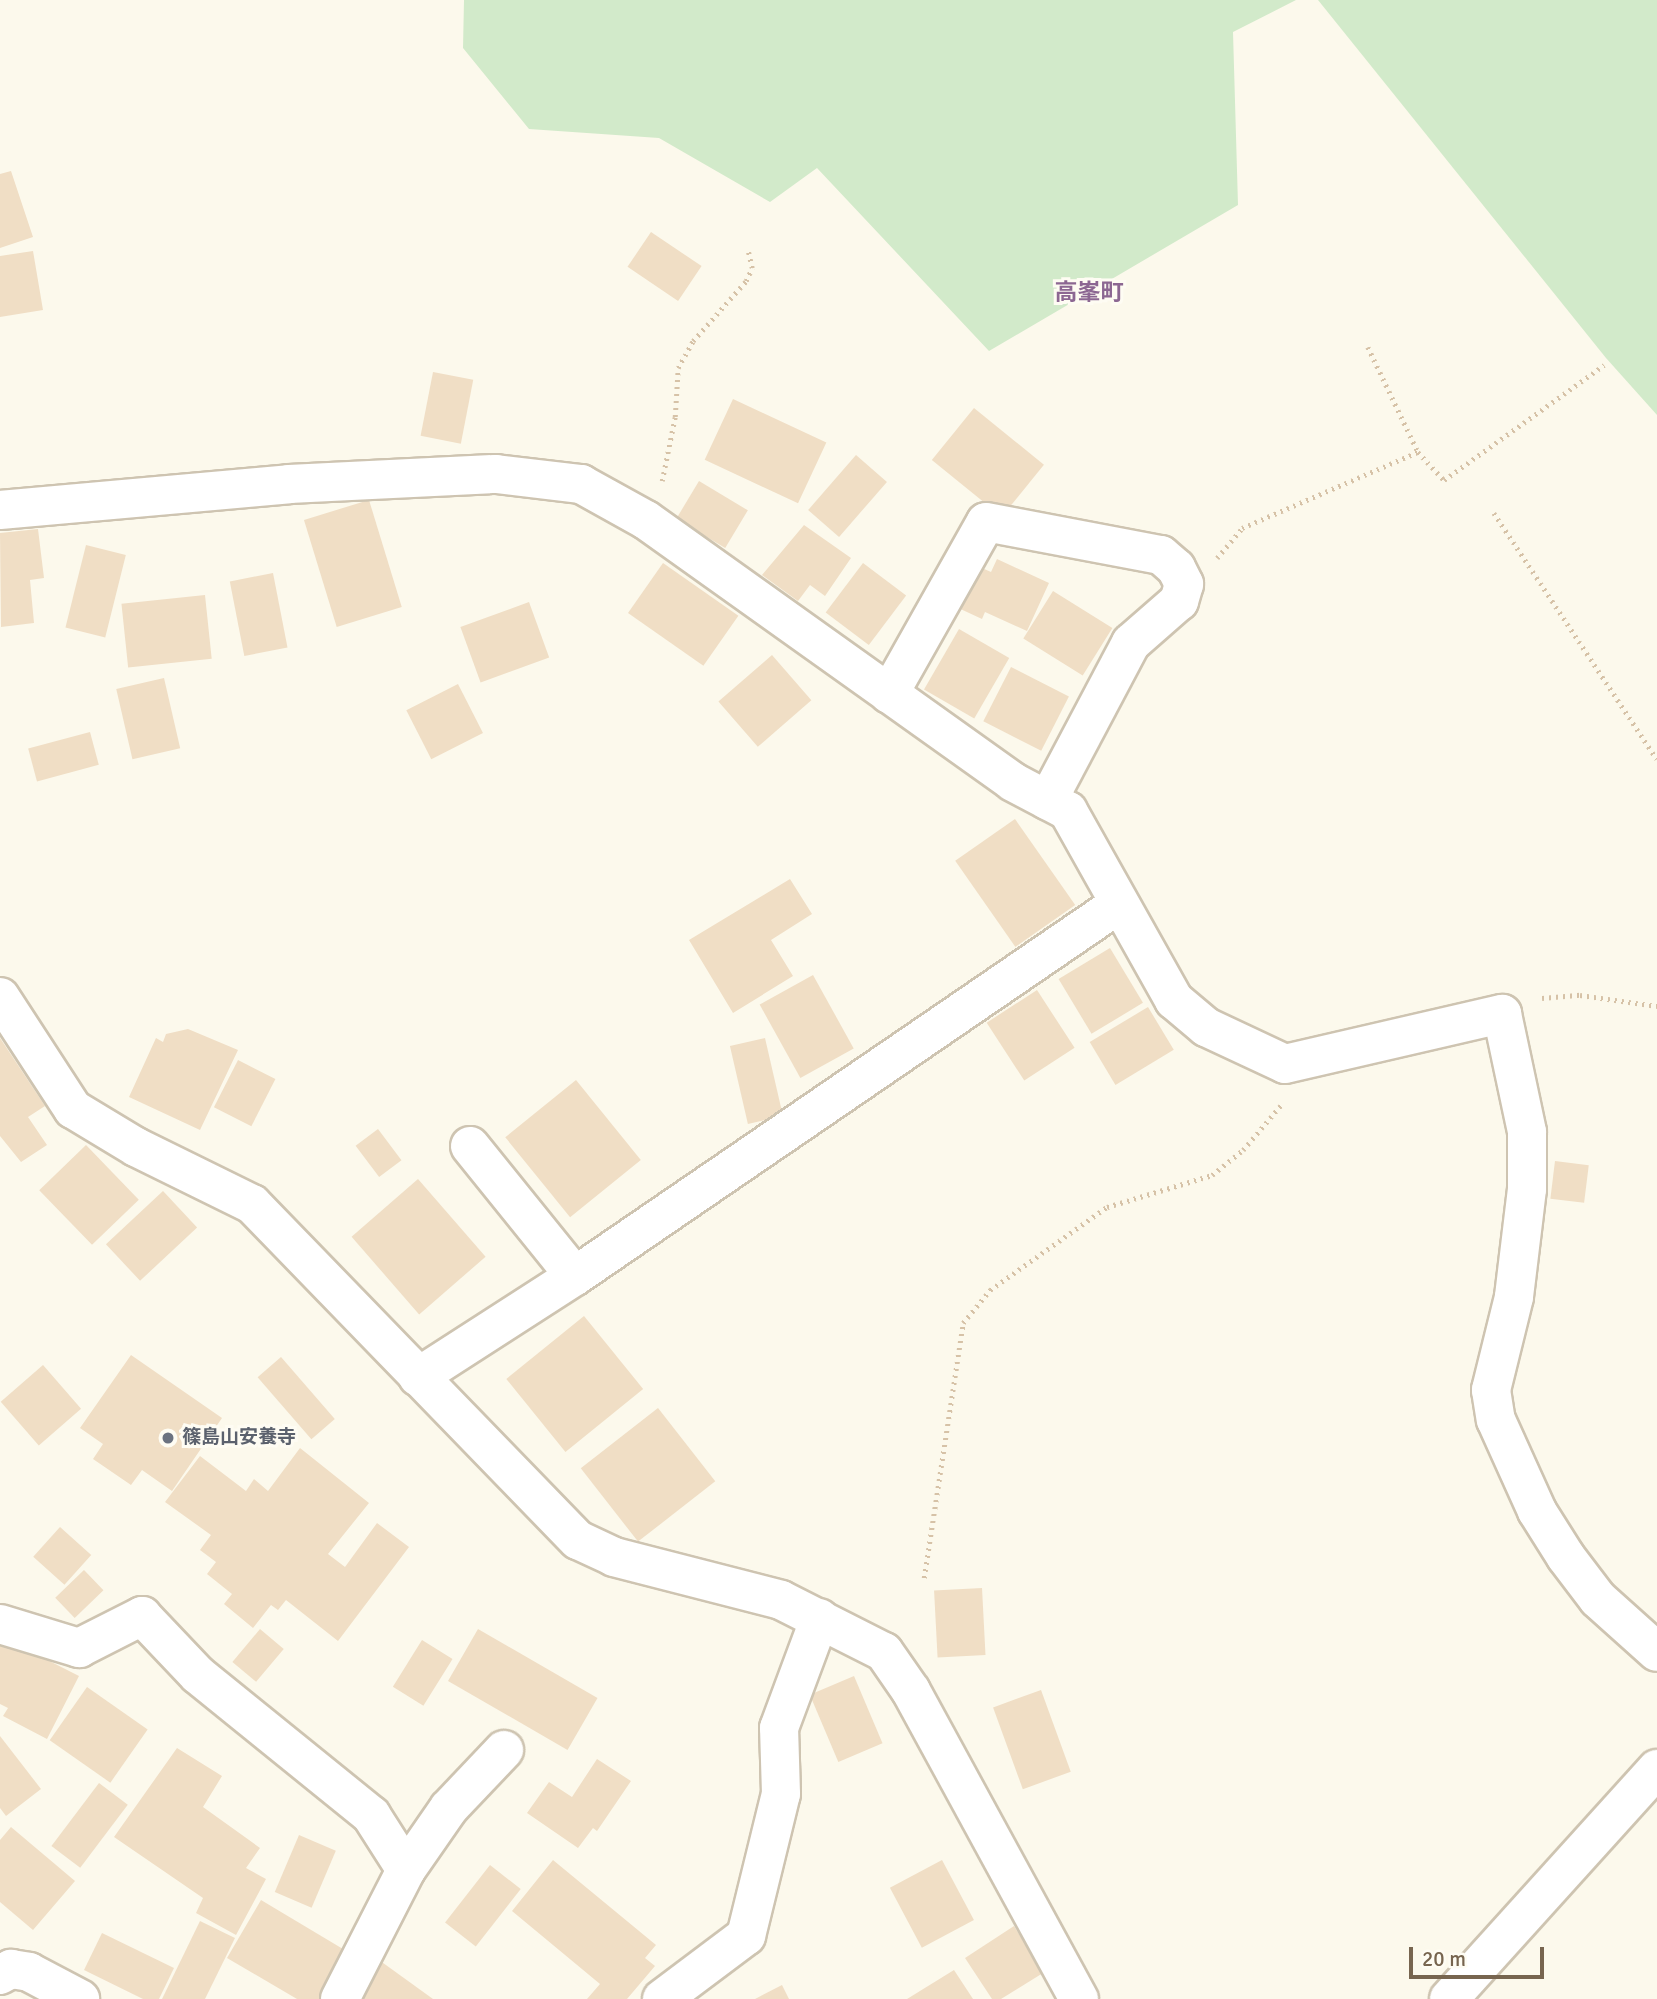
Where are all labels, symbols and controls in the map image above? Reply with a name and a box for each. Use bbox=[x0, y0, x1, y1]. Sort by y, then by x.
district label: 高峯町 bbox=[1055, 279, 1123, 307]
place label: 篠島山安養寺 bbox=[182, 1427, 296, 1449]
marker: 篠島山安養寺 bbox=[160, 1430, 176, 1446]
scale bar bbox=[1412, 1932, 1547, 1976]
text: 20 m bbox=[1422, 1946, 1466, 1972]

